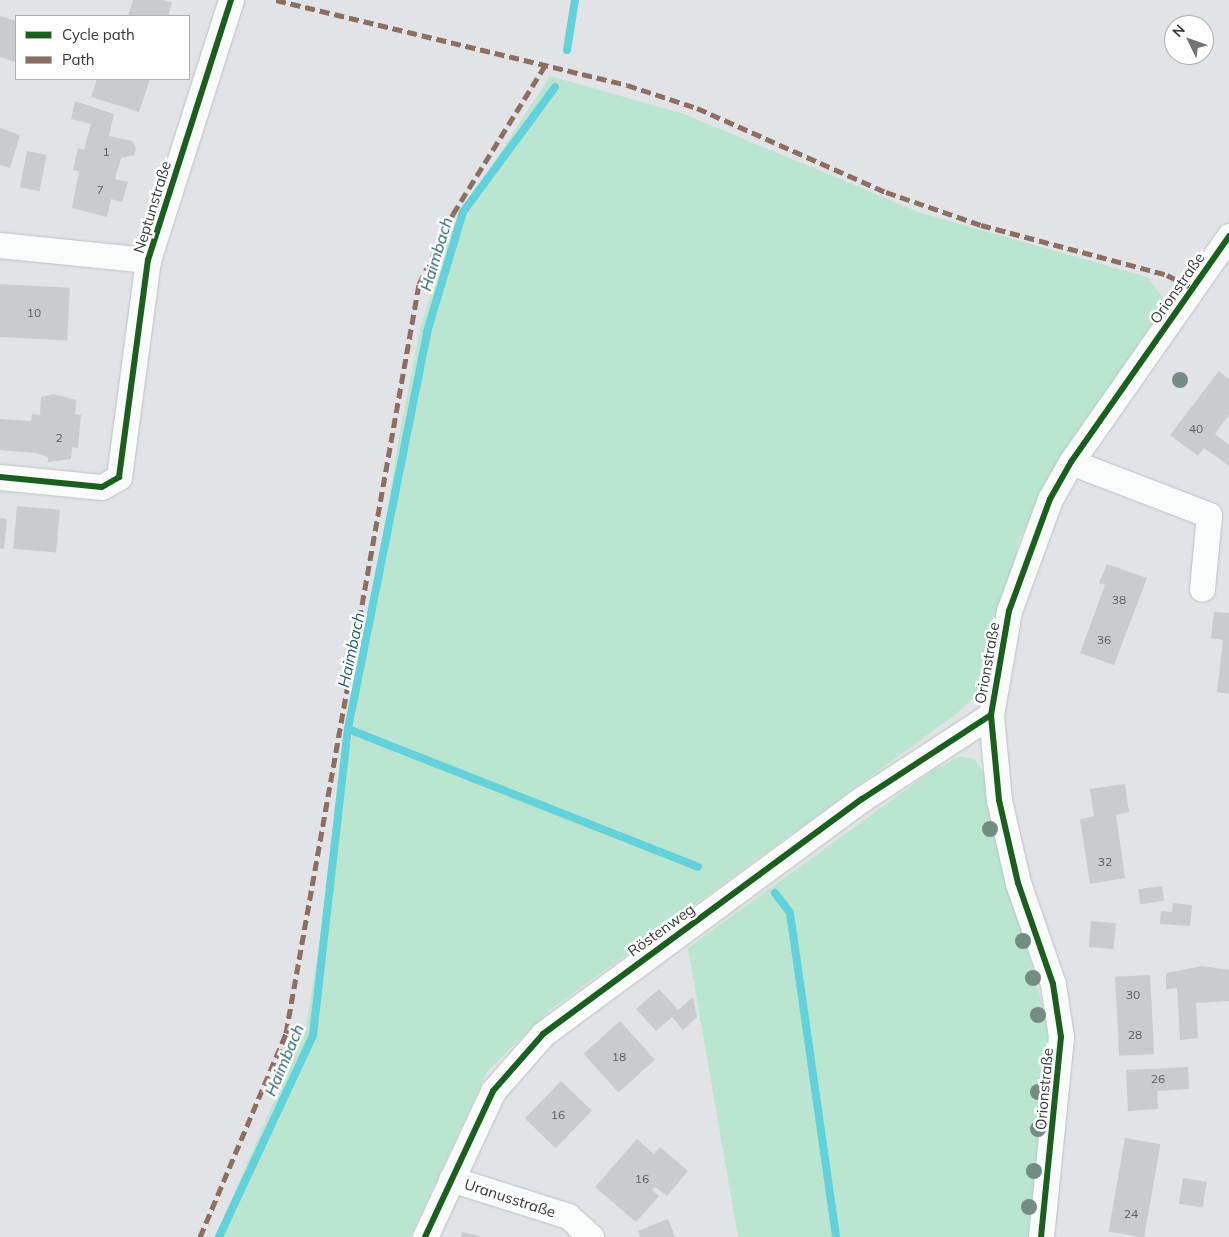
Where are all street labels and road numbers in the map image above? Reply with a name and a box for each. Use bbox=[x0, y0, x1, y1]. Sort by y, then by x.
street label: Neptunstraße bbox=[129, 159, 175, 255]
street label: Orionstraße bbox=[1146, 249, 1208, 327]
street label: Orionstraße bbox=[971, 621, 1003, 705]
street label: Röstenweg bbox=[624, 900, 698, 960]
street label: Orionstraße bbox=[1031, 1047, 1057, 1131]
street label: Uranusstraße bbox=[462, 1175, 558, 1221]

